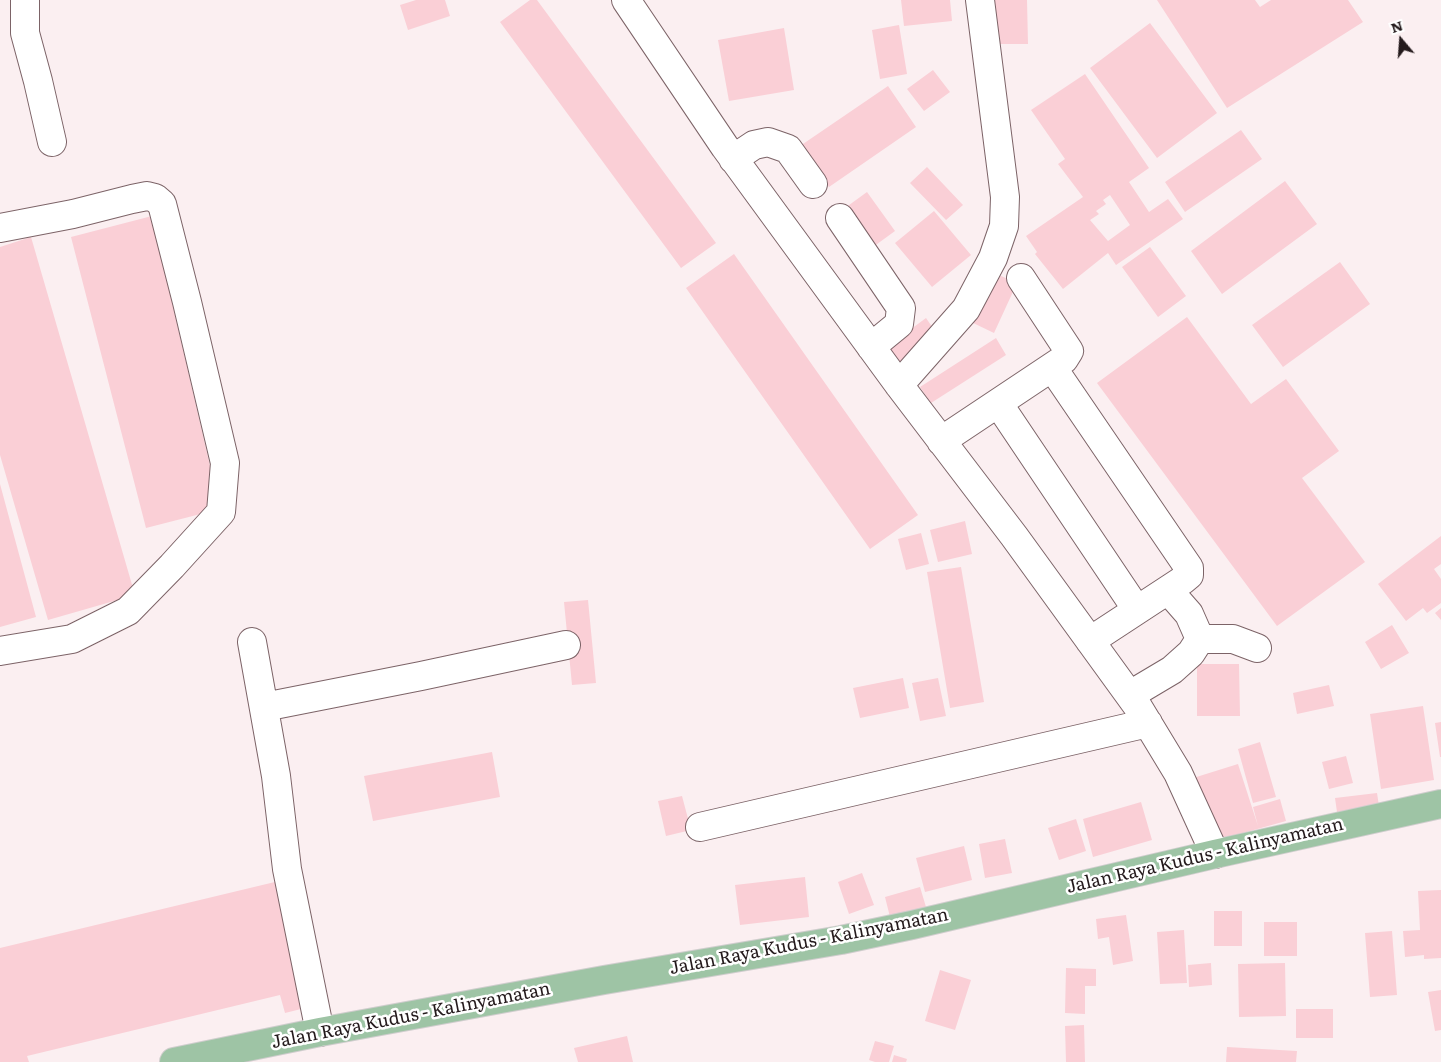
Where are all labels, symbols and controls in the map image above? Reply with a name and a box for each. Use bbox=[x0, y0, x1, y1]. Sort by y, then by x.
text: N bbox=[1388, 14, 1405, 37]
north arrow bbox=[1376, 15, 1426, 65]
street label: Jalan Raya Kudus - Kalinyamatan bbox=[1064, 814, 1346, 898]
street label: Jalan Raya Kudus - Kalinyamatan bbox=[668, 904, 950, 980]
street label: Jalan Raya Kudus - Kalinyamatan bbox=[270, 978, 552, 1054]

